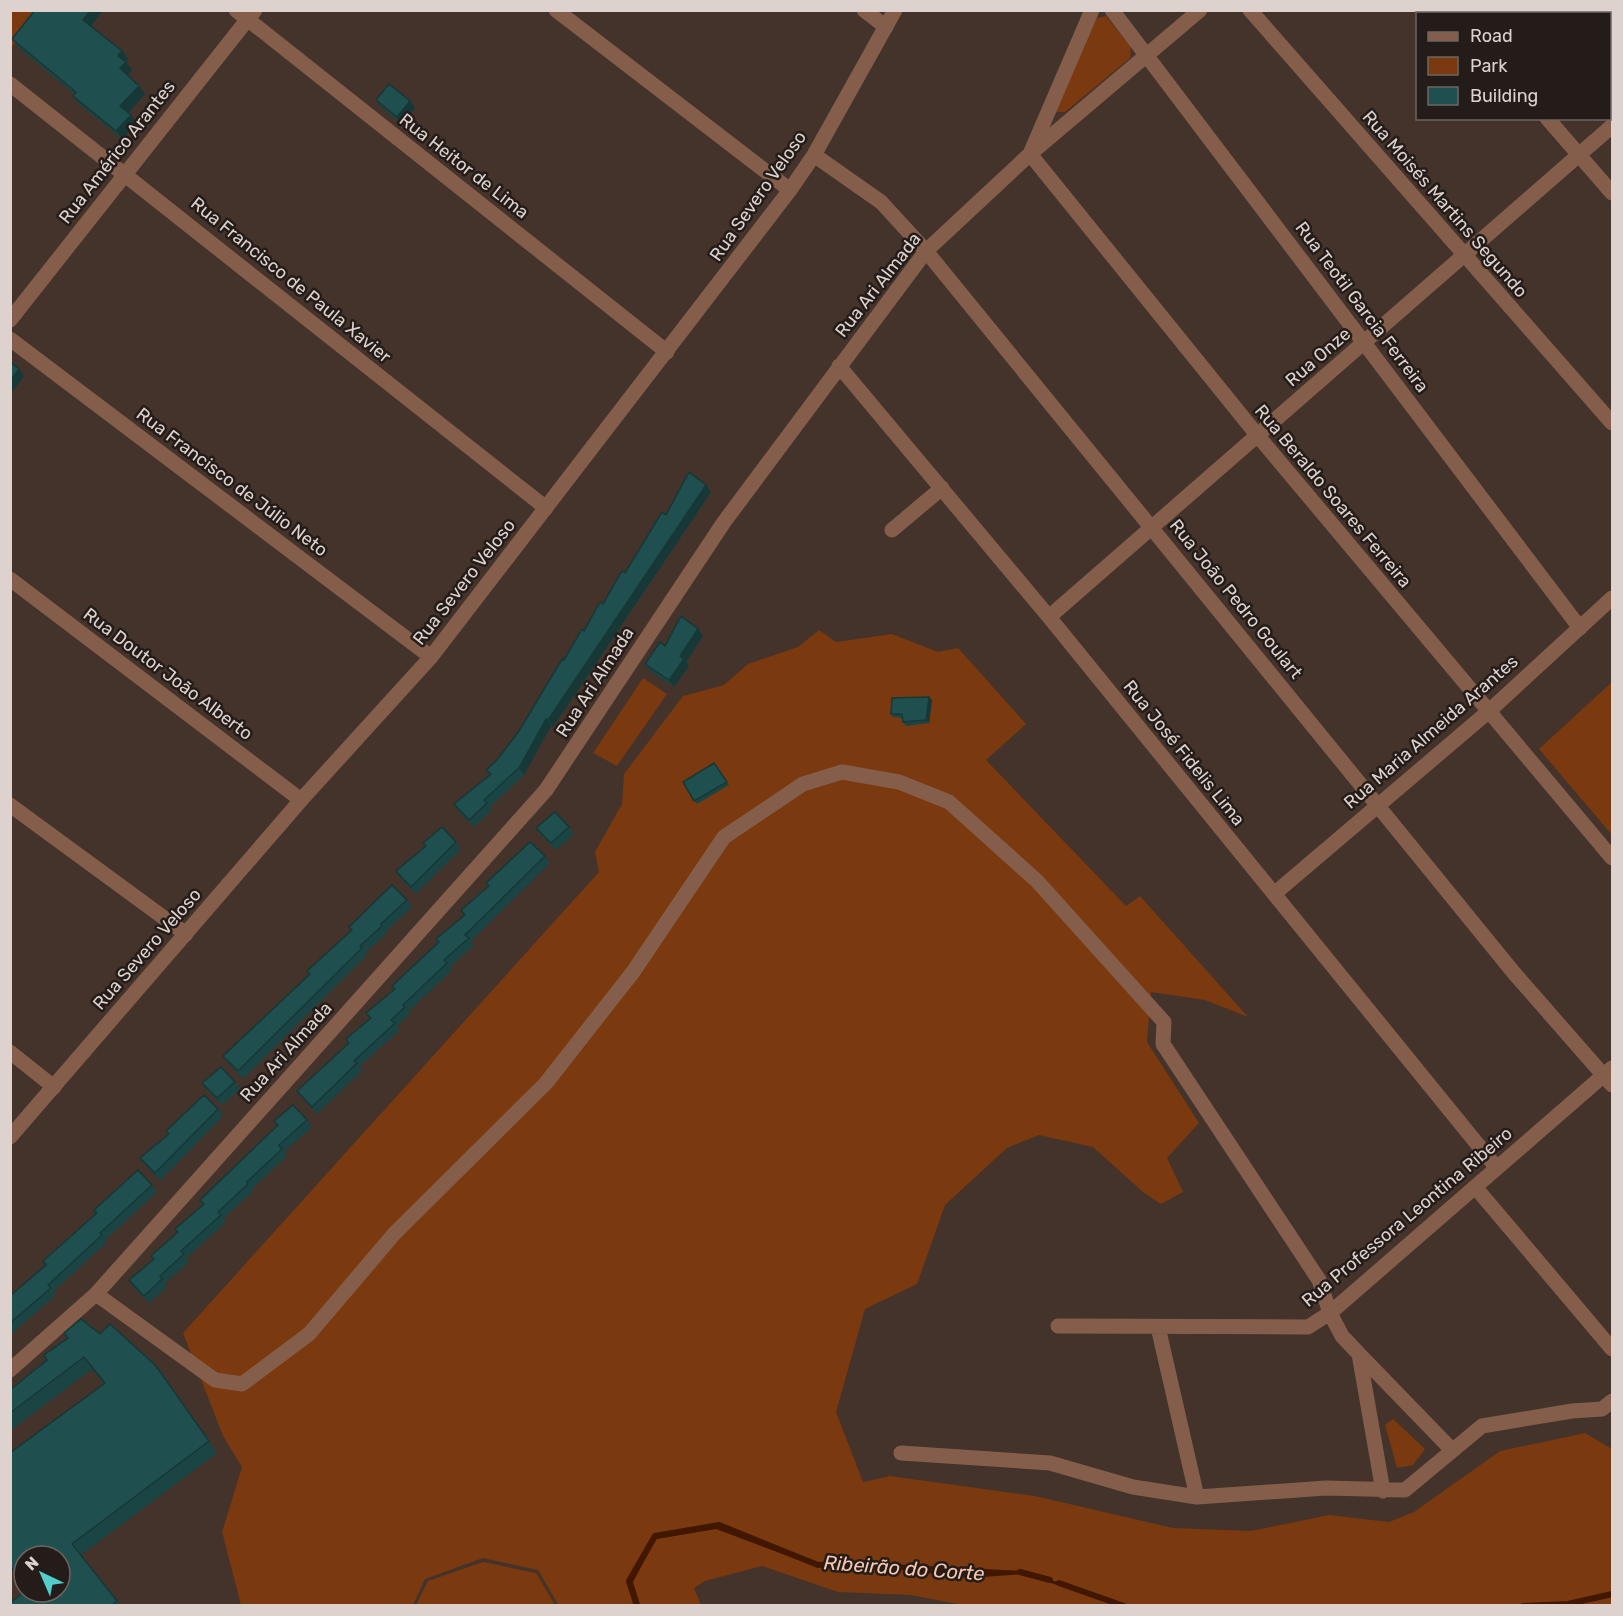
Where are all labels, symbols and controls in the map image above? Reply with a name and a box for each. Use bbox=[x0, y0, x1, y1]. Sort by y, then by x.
legend bbox=[1416, 12, 1611, 120]
text: Road bbox=[1470, 25, 1513, 47]
text: Park bbox=[1470, 55, 1508, 77]
street label: Rua Américo Arantes bbox=[54, 76, 180, 228]
text: Building bbox=[1470, 85, 1538, 107]
street label: Rua Moisés Martins Segundo bbox=[1358, 106, 1532, 302]
street label: Rua Heitor de Lima bbox=[395, 109, 533, 223]
street label: Rua Severo Veloso bbox=[705, 127, 811, 265]
street label: Rua Francisco de Paula Xavier bbox=[186, 192, 396, 368]
street label: Rua Teotil Garcia Ferreira bbox=[1291, 217, 1433, 397]
street label: Rua Ari Almada bbox=[830, 228, 926, 342]
street label: Rua Onze bbox=[1281, 323, 1355, 391]
street label: Rua Beraldo Soares Ferreira bbox=[1250, 400, 1416, 592]
street label: Rua Francisco de Júlio Neto bbox=[132, 403, 332, 561]
street label: Rua Severo Veloso bbox=[408, 515, 520, 649]
street label: Rua João Pedro Goulart bbox=[1165, 515, 1307, 683]
street label: Rua Doutor João Alberto bbox=[79, 603, 257, 745]
street label: Rua Ari Almada bbox=[551, 623, 639, 741]
street label: Rua Maria Almeida Arantes bbox=[1339, 650, 1523, 814]
street label: Rua José Fidelis Lima bbox=[1119, 676, 1249, 830]
street label: Rua Severo Veloso bbox=[88, 884, 206, 1014]
street label: Rua Ari Almada bbox=[235, 998, 337, 1106]
street label: Rua Professora Leontina Ribeiro bbox=[1297, 1122, 1517, 1312]
north arrow bbox=[12, 1544, 72, 1604]
water label: Ribeirão do Corte bbox=[823, 1550, 985, 1586]
text: N bbox=[21, 1553, 43, 1574]

